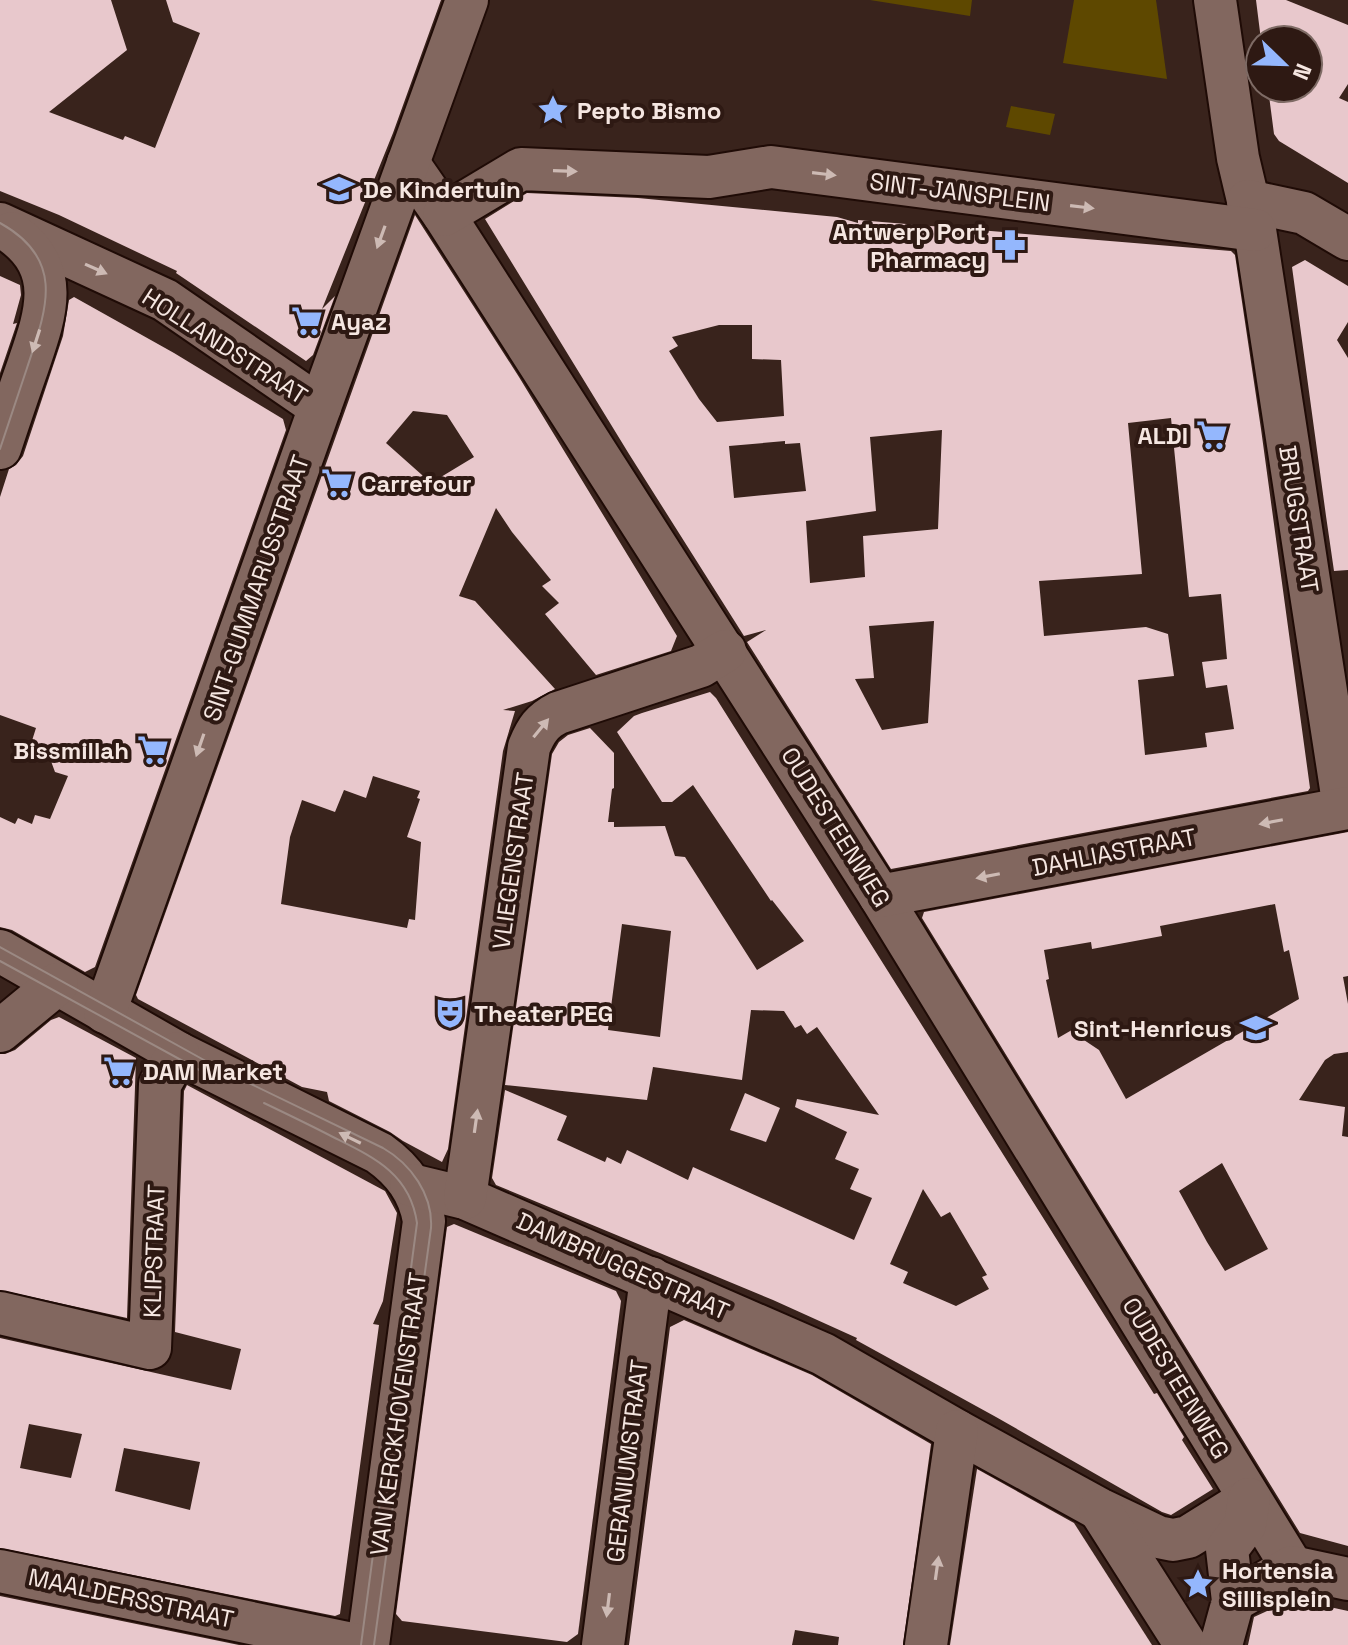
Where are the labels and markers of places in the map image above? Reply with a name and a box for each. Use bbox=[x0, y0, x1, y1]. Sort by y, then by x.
place icon: Pepto Bismo bbox=[536, 93, 570, 127]
place label: Pepto Bismo bbox=[577, 95, 721, 126]
school or university icon: De Kindertuin bbox=[322, 172, 356, 206]
place label: De Kindertuin bbox=[363, 174, 521, 205]
place label: Antwerp Port Pharmacy bbox=[833, 216, 986, 275]
pharmacy icon: Antwerp Port Pharmacy bbox=[993, 228, 1027, 262]
supermarket icon: Ayaz bbox=[290, 304, 324, 338]
place label: Ayaz bbox=[331, 306, 387, 337]
supermarket icon: ALDI bbox=[1195, 418, 1229, 452]
place label: ALDI bbox=[1137, 420, 1188, 451]
supermarket icon: Carrefour bbox=[320, 466, 354, 500]
place label: Carrefour bbox=[361, 468, 471, 499]
supermarket icon: Bissmillah bbox=[136, 733, 170, 767]
place label: Bissmillah bbox=[13, 735, 129, 766]
theatre icon: Theater PEG bbox=[433, 996, 467, 1030]
place label: Theater PEG bbox=[474, 998, 613, 1029]
school or university icon: Sint-Henricus bbox=[1239, 1011, 1273, 1045]
place label: Sint-Henricus bbox=[1074, 1013, 1232, 1044]
supermarket icon: DAM Market bbox=[102, 1054, 136, 1088]
place label: DAM Market bbox=[143, 1056, 283, 1087]
place label: Hortensia Sillisplein bbox=[1222, 1555, 1334, 1614]
place icon: Hortensia Sillisplein bbox=[1181, 1567, 1215, 1601]

